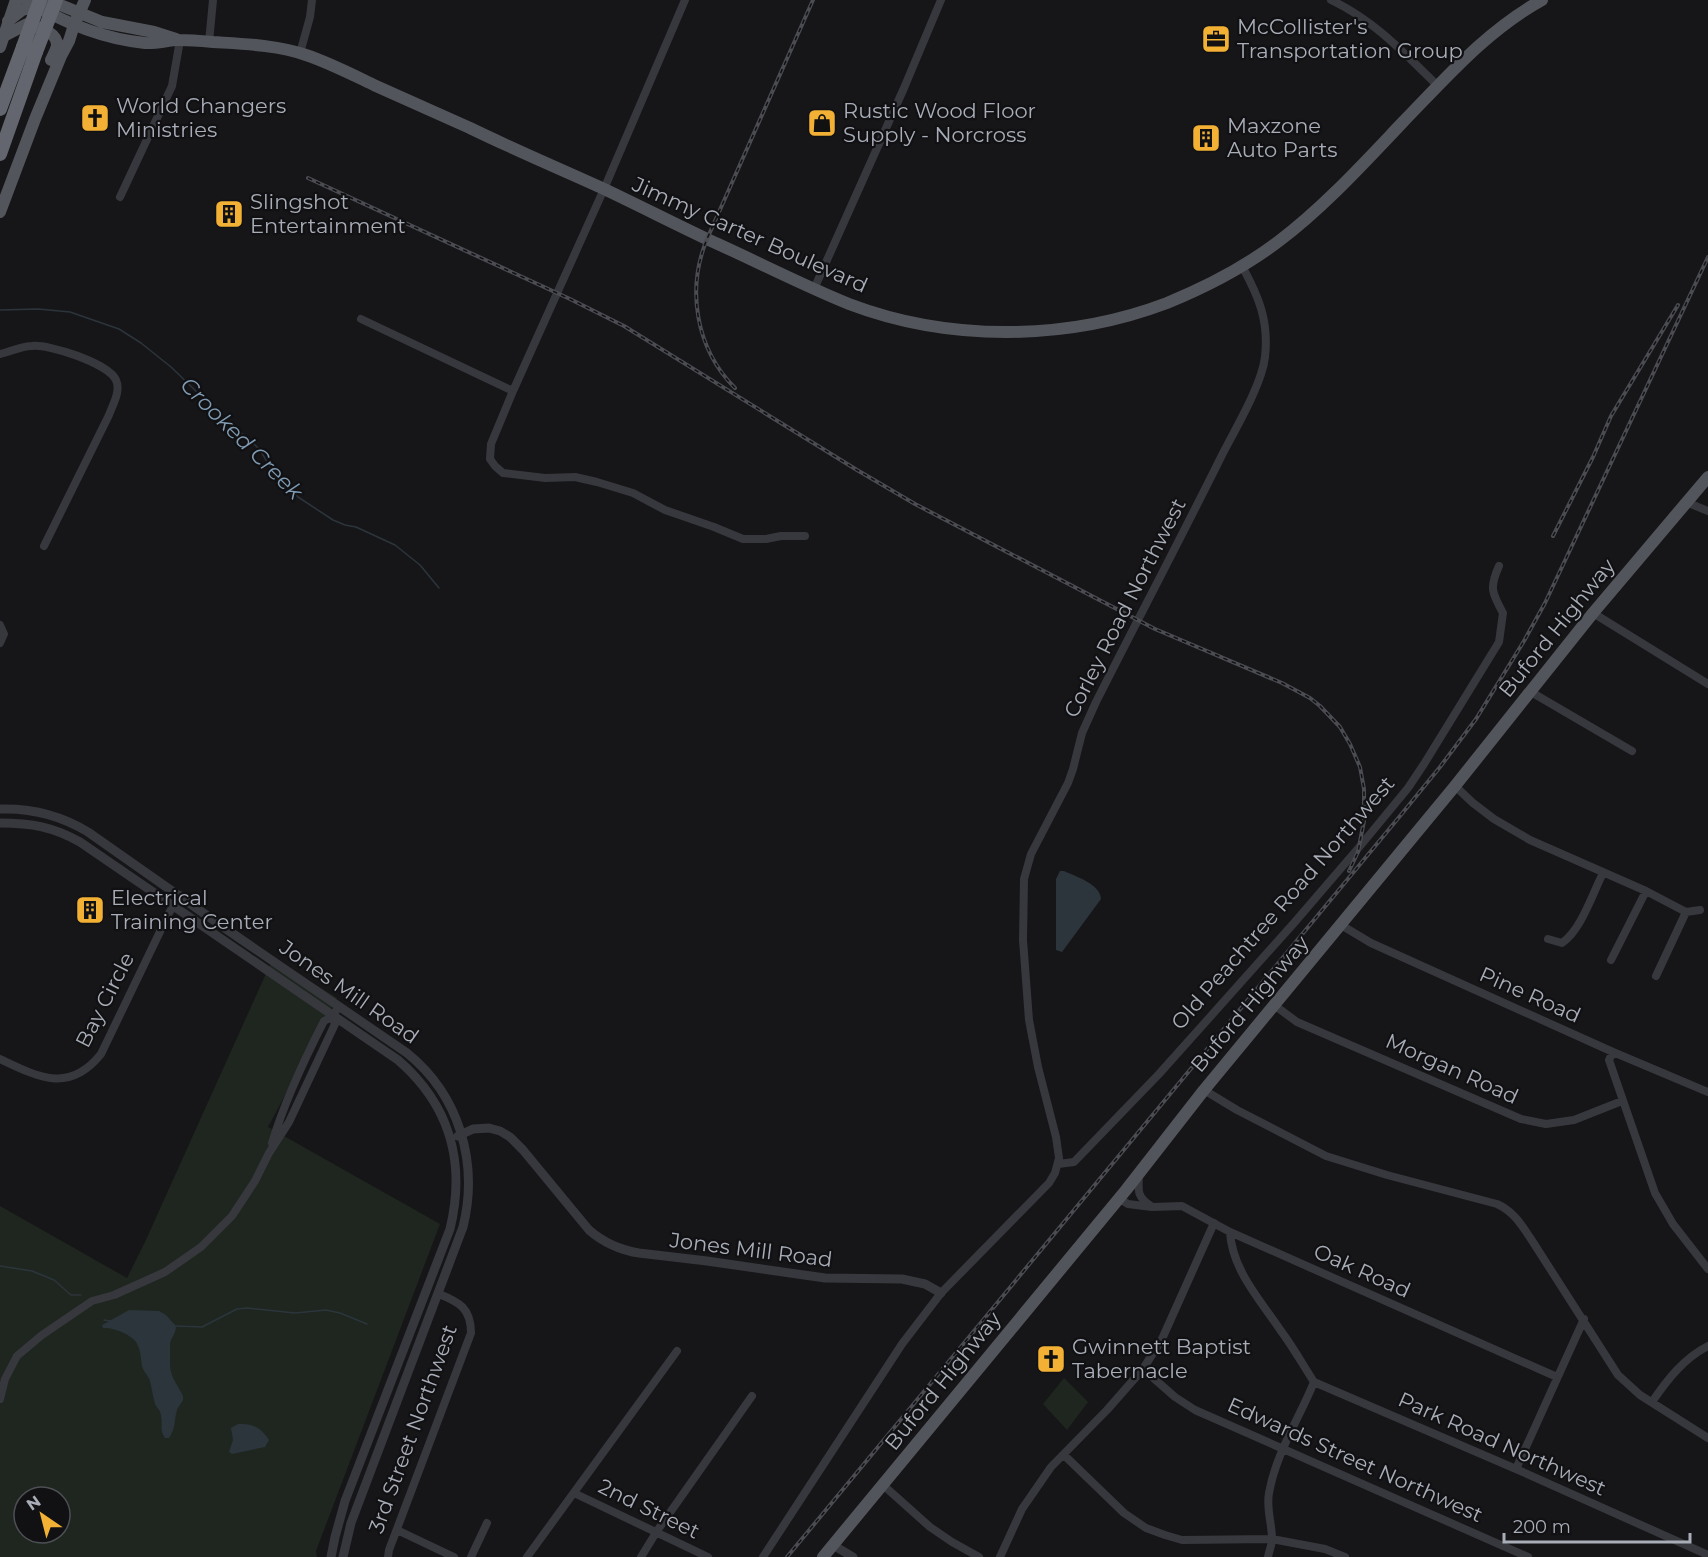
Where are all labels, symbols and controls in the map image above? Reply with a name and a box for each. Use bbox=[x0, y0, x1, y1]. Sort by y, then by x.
place label: McCollister's Transportation Group bbox=[1237, 14, 1463, 63]
office icon: McCollister's Transportation Group bbox=[1200, 23, 1232, 55]
place label: World Changers Ministries bbox=[116, 93, 286, 142]
place label: Rustic Wood Floor Supply - Norcross bbox=[843, 98, 1036, 147]
church icon: World Changers Ministries bbox=[79, 102, 111, 134]
shop icon: Rustic Wood Floor Supply - Norcross bbox=[806, 107, 838, 139]
place label: Maxzone Auto Parts bbox=[1227, 113, 1337, 162]
building icon: Maxzone Auto Parts bbox=[1190, 122, 1222, 154]
street label: Jimmy Carter Boulevard bbox=[628, 171, 872, 298]
place label: Slingshot Entertainment bbox=[250, 189, 406, 238]
building icon: Slingshot Entertainment bbox=[213, 198, 245, 230]
water label: Crooked Creek bbox=[175, 371, 309, 506]
street label: Corley Road Northwest bbox=[1058, 494, 1191, 721]
street label: Buford Highway bbox=[1493, 553, 1620, 702]
street label: Old Peachtree Road Northwest bbox=[1166, 771, 1399, 1034]
place label: Electrical Training Center bbox=[111, 885, 273, 934]
building icon: Electrical Training Center bbox=[74, 894, 106, 926]
street label: Buford Highway bbox=[1185, 930, 1314, 1077]
street label: Jones Mill Road bbox=[274, 934, 424, 1049]
street label: Bay Circle bbox=[70, 948, 139, 1052]
street label: Pine Road bbox=[1476, 961, 1585, 1028]
street label: Morgan Road bbox=[1382, 1028, 1522, 1109]
street label: Jones Mill Road bbox=[667, 1227, 834, 1272]
street label: Oak Road bbox=[1310, 1238, 1414, 1303]
street label: Buford Highway bbox=[879, 1306, 1006, 1455]
street label: 3rd Street Northwest bbox=[363, 1321, 462, 1536]
place label: Gwinnett Baptist Tabernacle bbox=[1072, 1334, 1251, 1383]
church icon: Gwinnett Baptist Tabernacle bbox=[1035, 1343, 1067, 1375]
street label: Park Road Northwest bbox=[1394, 1386, 1610, 1501]
street label: Edwards Street Northwest bbox=[1224, 1392, 1487, 1527]
street label: 2nd Street bbox=[595, 1473, 704, 1544]
north arrow bbox=[12, 1485, 72, 1545]
text: N bbox=[23, 1492, 44, 1515]
scale bar bbox=[1504, 1506, 1690, 1544]
text: 200 m bbox=[1513, 1516, 1571, 1538]

